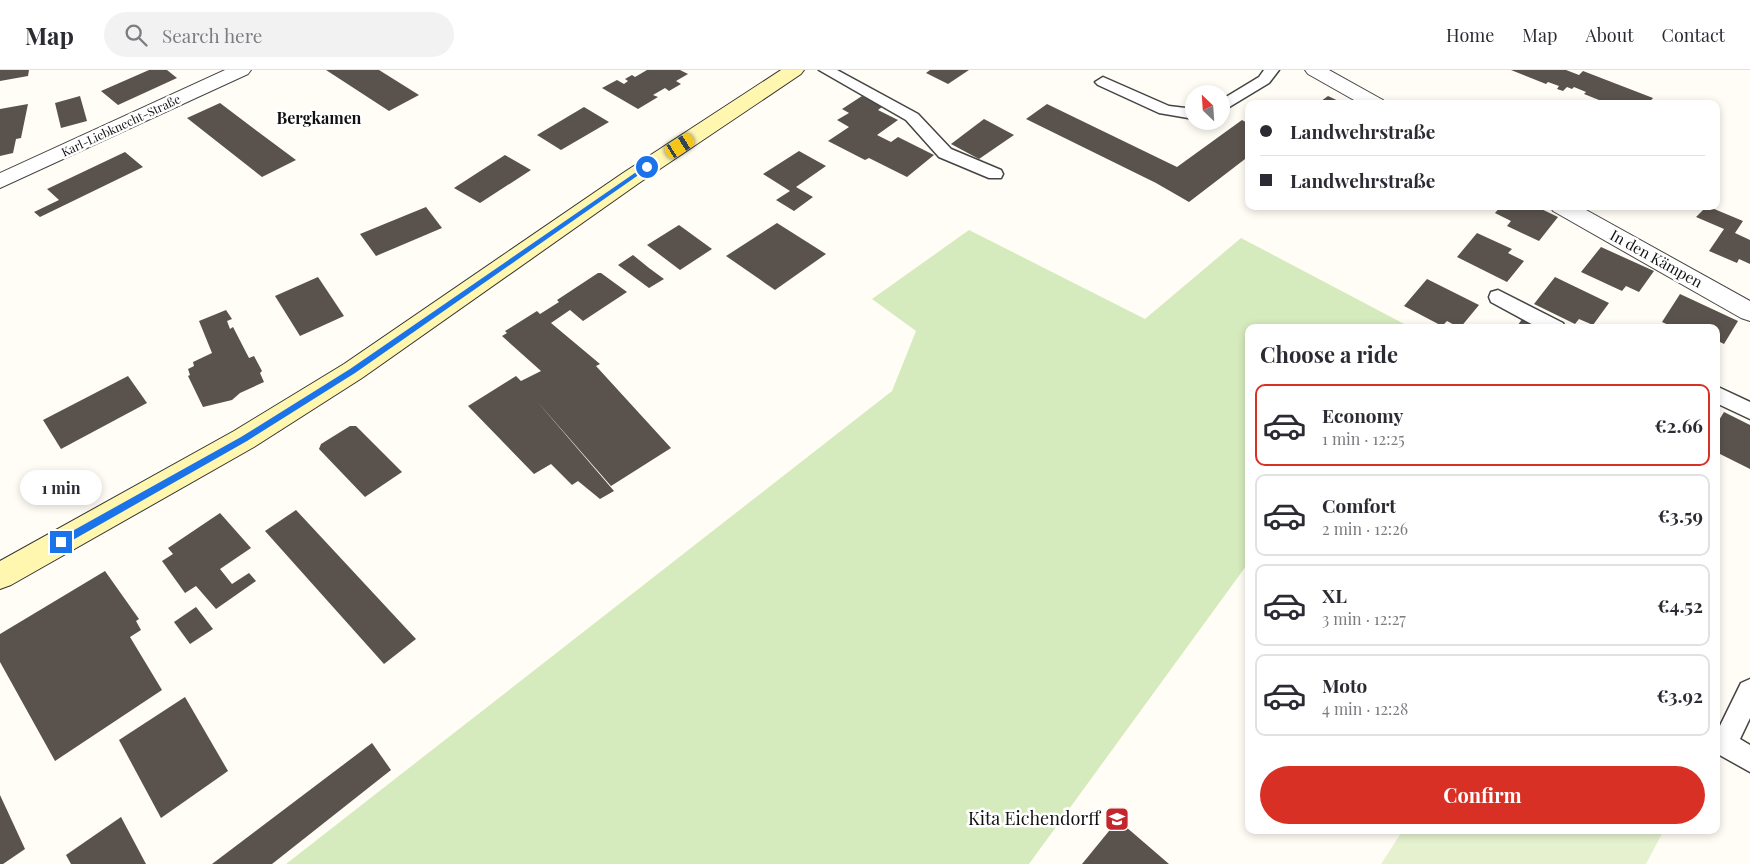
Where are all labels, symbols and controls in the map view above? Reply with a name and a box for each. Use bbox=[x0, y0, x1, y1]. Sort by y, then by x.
search box bbox=[104, 12, 454, 57]
text: Map bbox=[25, 19, 74, 51]
icon: search bbox=[122, 21, 150, 49]
text: Search here bbox=[162, 22, 262, 48]
text: Home bbox=[1446, 23, 1494, 47]
text: Map bbox=[1522, 23, 1557, 47]
text: About bbox=[1585, 23, 1634, 47]
text: Contact bbox=[1662, 23, 1725, 47]
north arrow bbox=[1185, 85, 1230, 130]
map controls bbox=[1185, 85, 1230, 130]
street label: Karl-Liebknecht-Straße bbox=[58, 90, 183, 160]
district label: Bergkamen bbox=[277, 107, 362, 128]
text: Landwehrstraße bbox=[1290, 118, 1435, 144]
car bbox=[663, 132, 696, 160]
route start bbox=[636, 156, 658, 178]
text: Landwehrstraße bbox=[1290, 167, 1435, 193]
street label: In den Kämpen bbox=[1607, 224, 1706, 292]
text: Choose a ride bbox=[1260, 339, 1398, 369]
text: Economy bbox=[1322, 402, 1403, 428]
icon: car bbox=[1262, 403, 1307, 448]
text: €2.66 bbox=[1654, 412, 1703, 438]
text: 1 min · 12:25 bbox=[1322, 428, 1405, 449]
callout: 1 min bbox=[20, 470, 102, 504]
text: 1 min bbox=[41, 477, 81, 498]
text: Comfort bbox=[1322, 492, 1396, 518]
icon: car bbox=[1262, 493, 1307, 538]
text: €3.59 bbox=[1658, 502, 1703, 528]
text: 2 min · 12:26 bbox=[1322, 518, 1408, 539]
route end bbox=[50, 531, 72, 553]
text: XL bbox=[1322, 582, 1347, 608]
icon: car bbox=[1262, 583, 1307, 628]
text: €4.52 bbox=[1657, 592, 1703, 618]
text: 3 min · 12:27 bbox=[1322, 608, 1406, 629]
text: Moto bbox=[1322, 672, 1367, 698]
icon: car bbox=[1262, 673, 1307, 718]
text: €3.92 bbox=[1656, 682, 1703, 708]
text: 4 min · 12:28 bbox=[1322, 698, 1408, 719]
button: Confirm bbox=[1260, 766, 1705, 824]
place label: Kita Eichendorff bbox=[968, 806, 1101, 830]
school or university icon: Kita Eichendorff bbox=[1104, 806, 1130, 832]

